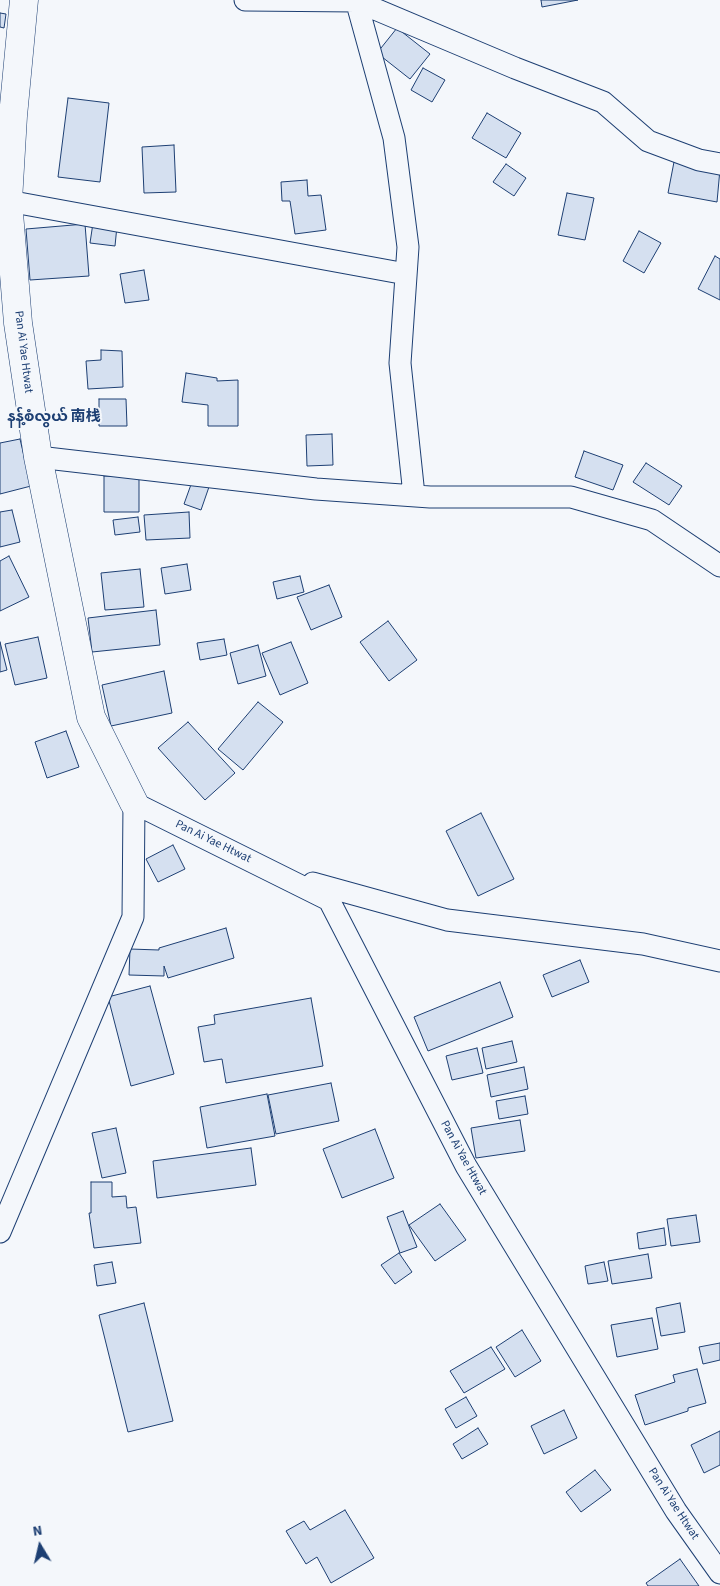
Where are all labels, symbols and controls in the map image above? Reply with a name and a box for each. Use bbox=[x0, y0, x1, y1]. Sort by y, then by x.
street label: Pan Ai Yae Htwat bbox=[11, 310, 35, 394]
district label: နန့်စံလွယ် 南栈 bbox=[7, 409, 101, 427]
street label: Pan Ai Yae Htwat bbox=[173, 817, 253, 867]
street label: Pan Ai Yae Htwat bbox=[437, 1118, 489, 1198]
street label: Pan Ai Yae Htwat bbox=[644, 1465, 702, 1543]
north arrow bbox=[15, 1521, 65, 1571]
text: N bbox=[31, 1521, 44, 1542]

